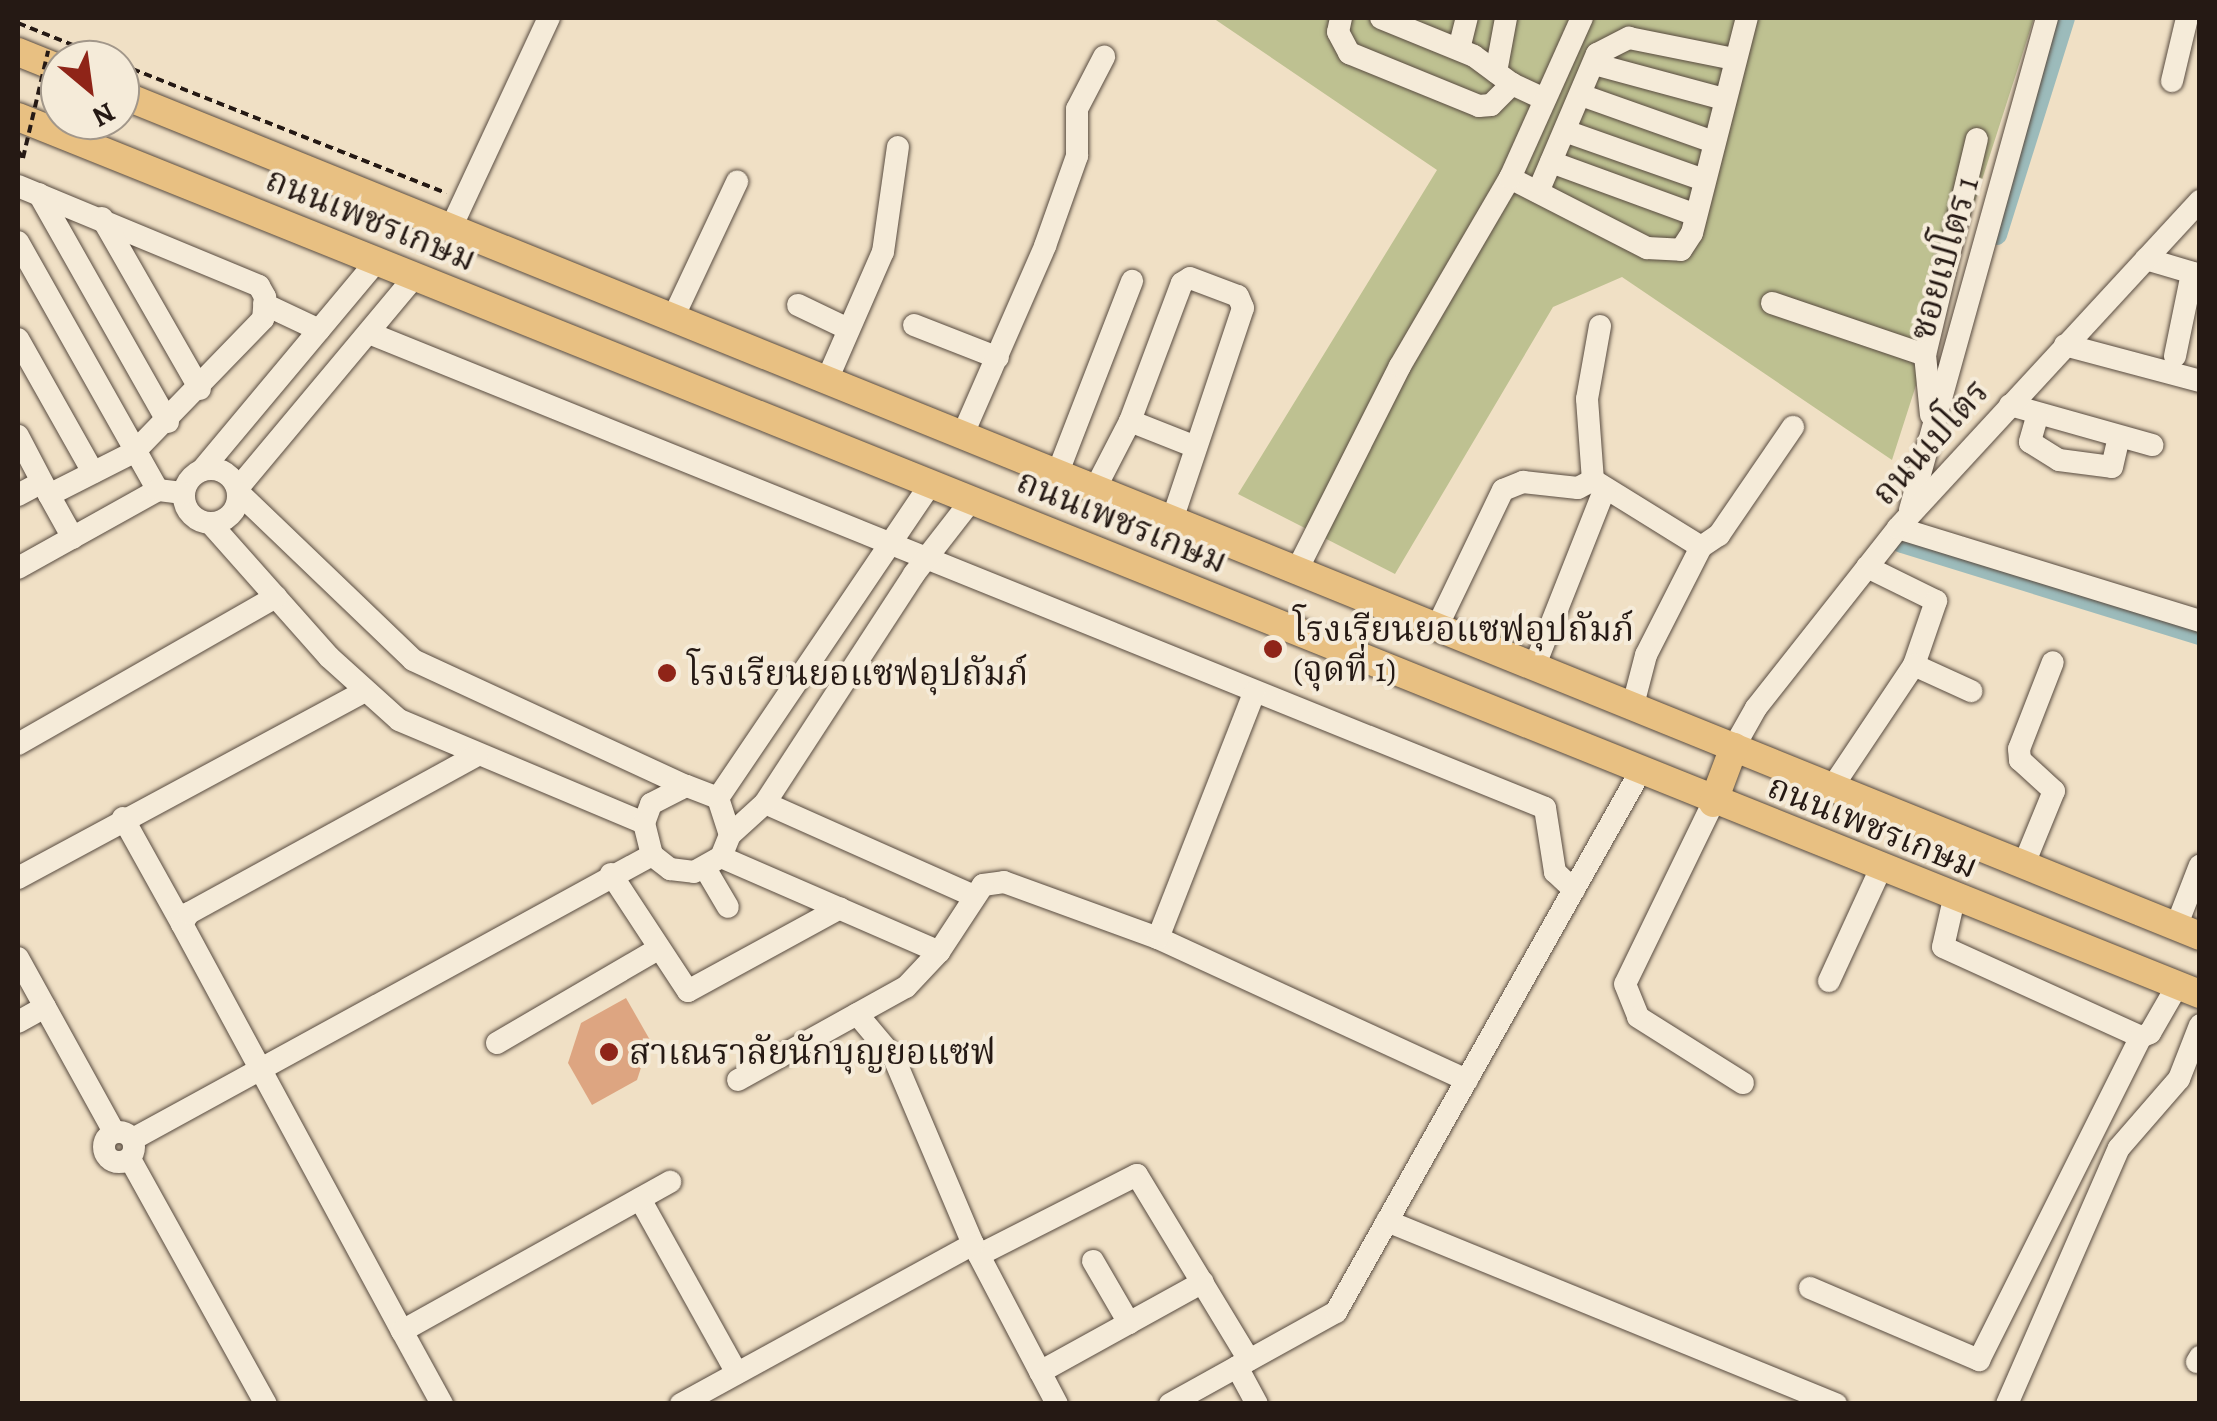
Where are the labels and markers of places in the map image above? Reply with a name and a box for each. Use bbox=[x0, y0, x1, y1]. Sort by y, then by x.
place label: โรงเรียนยอแซฟอุปถัมภ์ (จุดที่ 1) bbox=[1293, 608, 1634, 690]
marker: โรงเรียนยอแซฟอุปถัมภ์ (จุดที่ 1) bbox=[1262, 638, 1284, 660]
place label: โรงเรียนยอแซฟอุปถัมภ์ bbox=[687, 652, 1028, 694]
marker: โรงเรียนยอแซฟอุปถัมภ์ bbox=[656, 662, 678, 684]
place label: สาเณราลัยนักบุญยอแซฟ bbox=[629, 1031, 996, 1073]
marker: สาเณราลัยนักบุญยอแซฟ bbox=[598, 1041, 620, 1063]

